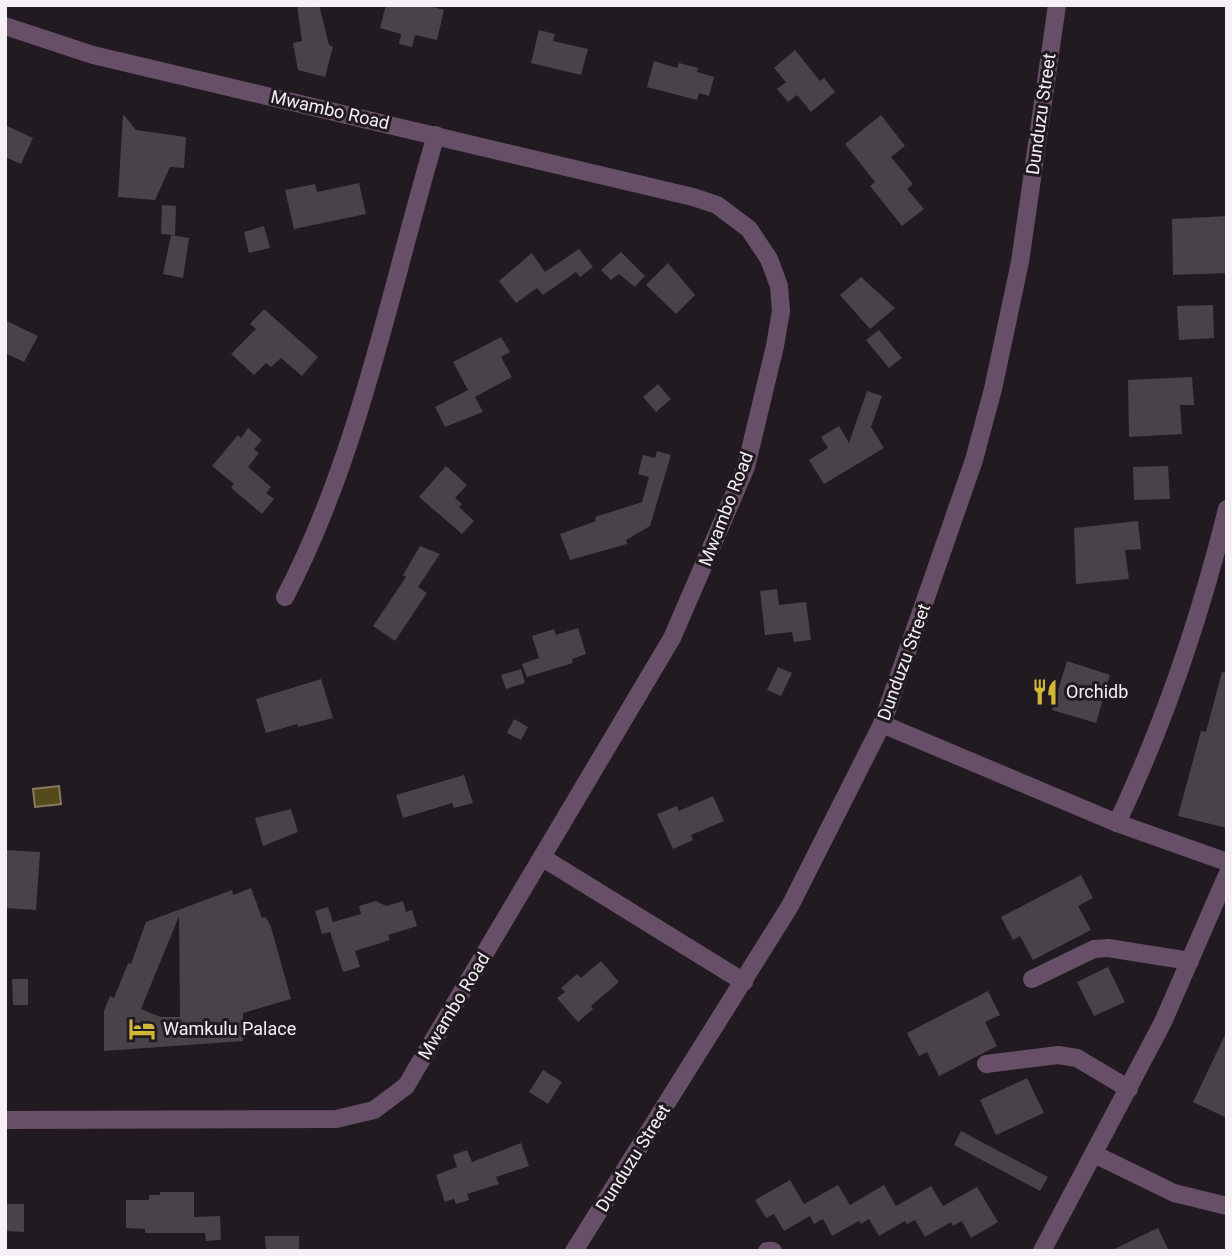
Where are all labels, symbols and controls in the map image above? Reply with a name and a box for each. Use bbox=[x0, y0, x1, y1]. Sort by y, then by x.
street label: Dunduzu Street bbox=[1022, 52, 1059, 176]
street label: Mwambo Road bbox=[269, 86, 391, 133]
street label: Mwambo Road bbox=[694, 449, 757, 569]
street label: Dunduzu Street bbox=[873, 601, 934, 723]
restaurant icon: Orchidb bbox=[1030, 677, 1060, 707]
place label: Orchidb bbox=[1066, 681, 1128, 702]
street label: Mwambo Road bbox=[413, 948, 494, 1063]
hotel icon: Wamkulu Palace bbox=[127, 1014, 157, 1044]
place label: Wamkulu Palace bbox=[163, 1018, 296, 1039]
street label: Dunduzu Street bbox=[591, 1100, 674, 1215]

